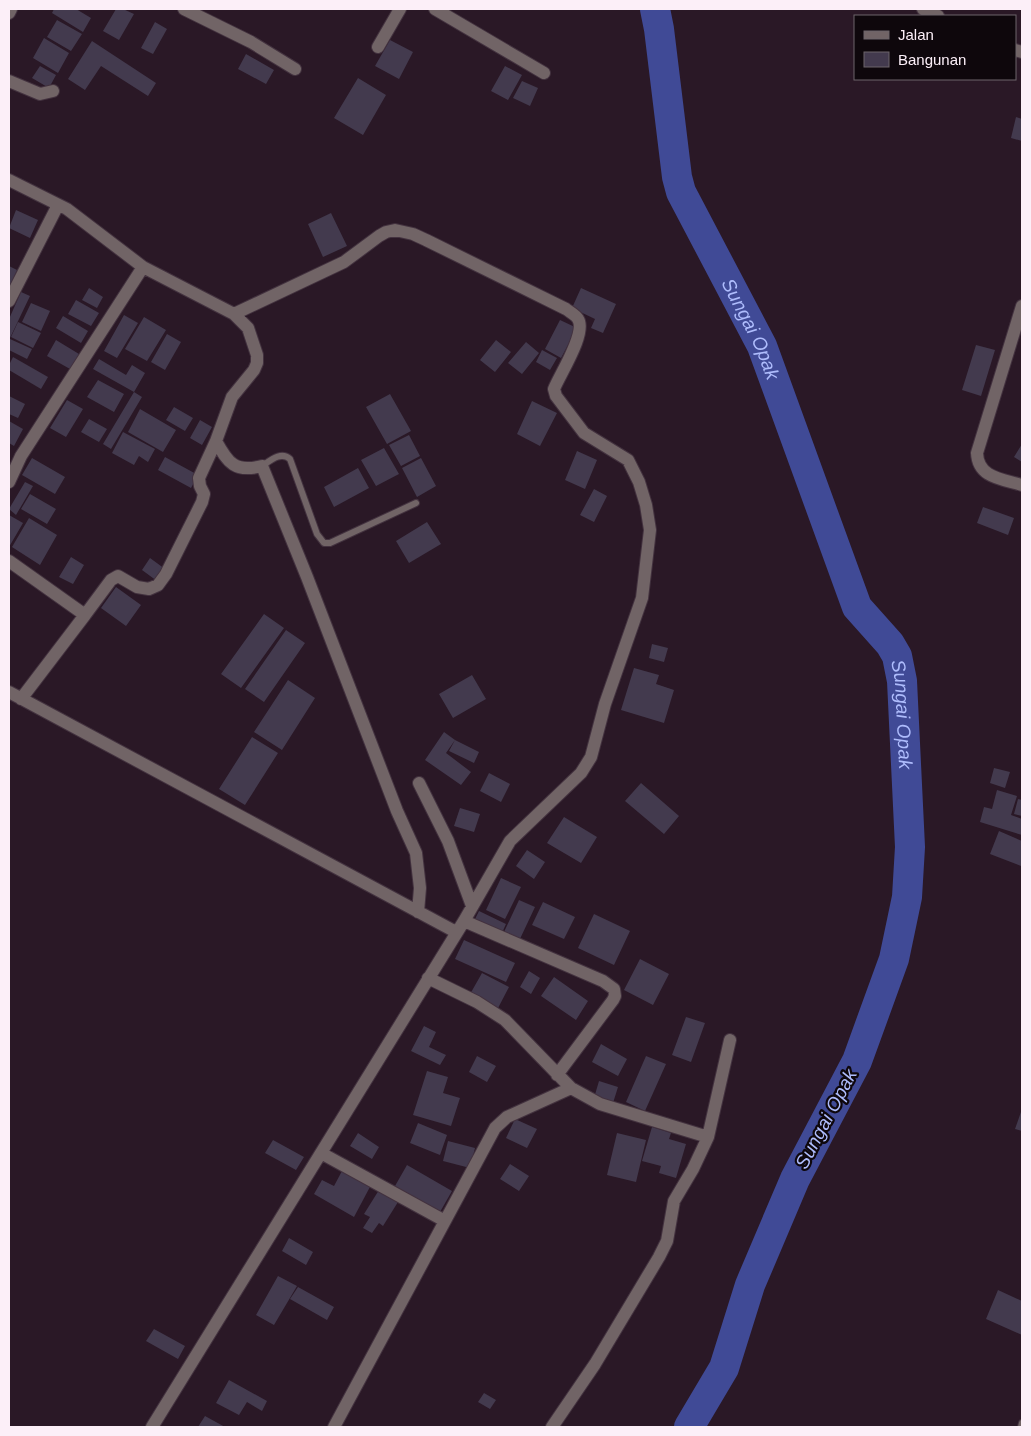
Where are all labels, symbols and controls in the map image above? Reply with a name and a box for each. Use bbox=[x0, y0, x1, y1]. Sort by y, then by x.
legend bbox=[854, 15, 1016, 80]
text: Jalan bbox=[898, 26, 934, 43]
text: Bangunan bbox=[898, 51, 966, 68]
water label: Sungai Opak bbox=[718, 275, 784, 384]
water label: Sungai Opak bbox=[887, 658, 917, 771]
water label: Sungai Opak bbox=[791, 1064, 862, 1172]

